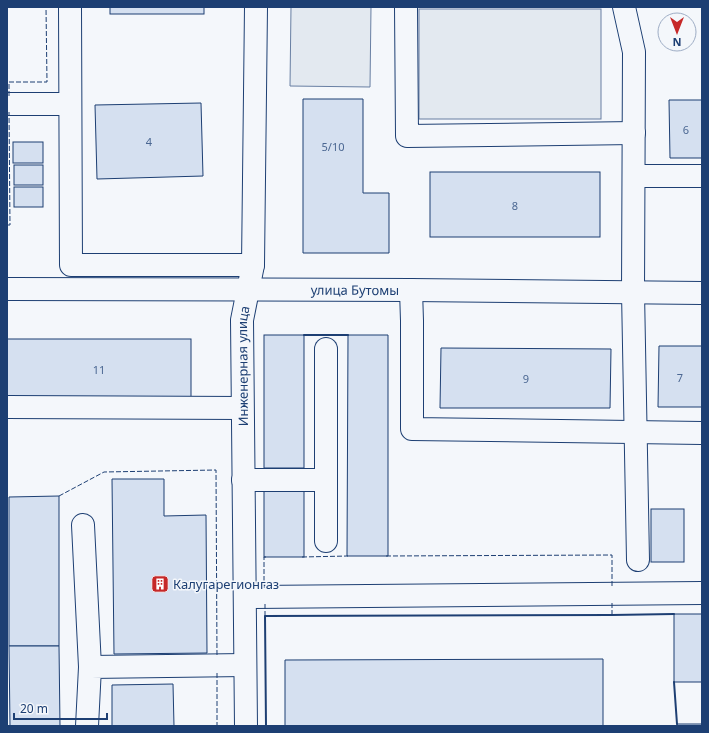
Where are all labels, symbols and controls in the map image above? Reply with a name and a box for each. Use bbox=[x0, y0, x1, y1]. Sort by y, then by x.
north arrow bbox=[657, 12, 697, 52]
text: N bbox=[673, 35, 681, 50]
house number: 6 bbox=[683, 122, 689, 137]
house number: 4 bbox=[146, 134, 153, 149]
house number: 5/10 bbox=[322, 139, 344, 154]
house number: 8 bbox=[512, 198, 518, 213]
street label: улица Бутомы bbox=[311, 281, 399, 299]
street label: Инженерная улица bbox=[233, 304, 254, 426]
house number: 11 bbox=[93, 362, 105, 377]
house number: 7 bbox=[677, 370, 683, 385]
house number: 9 bbox=[523, 371, 529, 386]
building icon: Калугарегионгаз bbox=[150, 574, 170, 594]
place label: Калугарегионгаз bbox=[173, 575, 279, 593]
scale bar bbox=[14, 695, 107, 721]
text: 20 m bbox=[20, 700, 48, 717]

